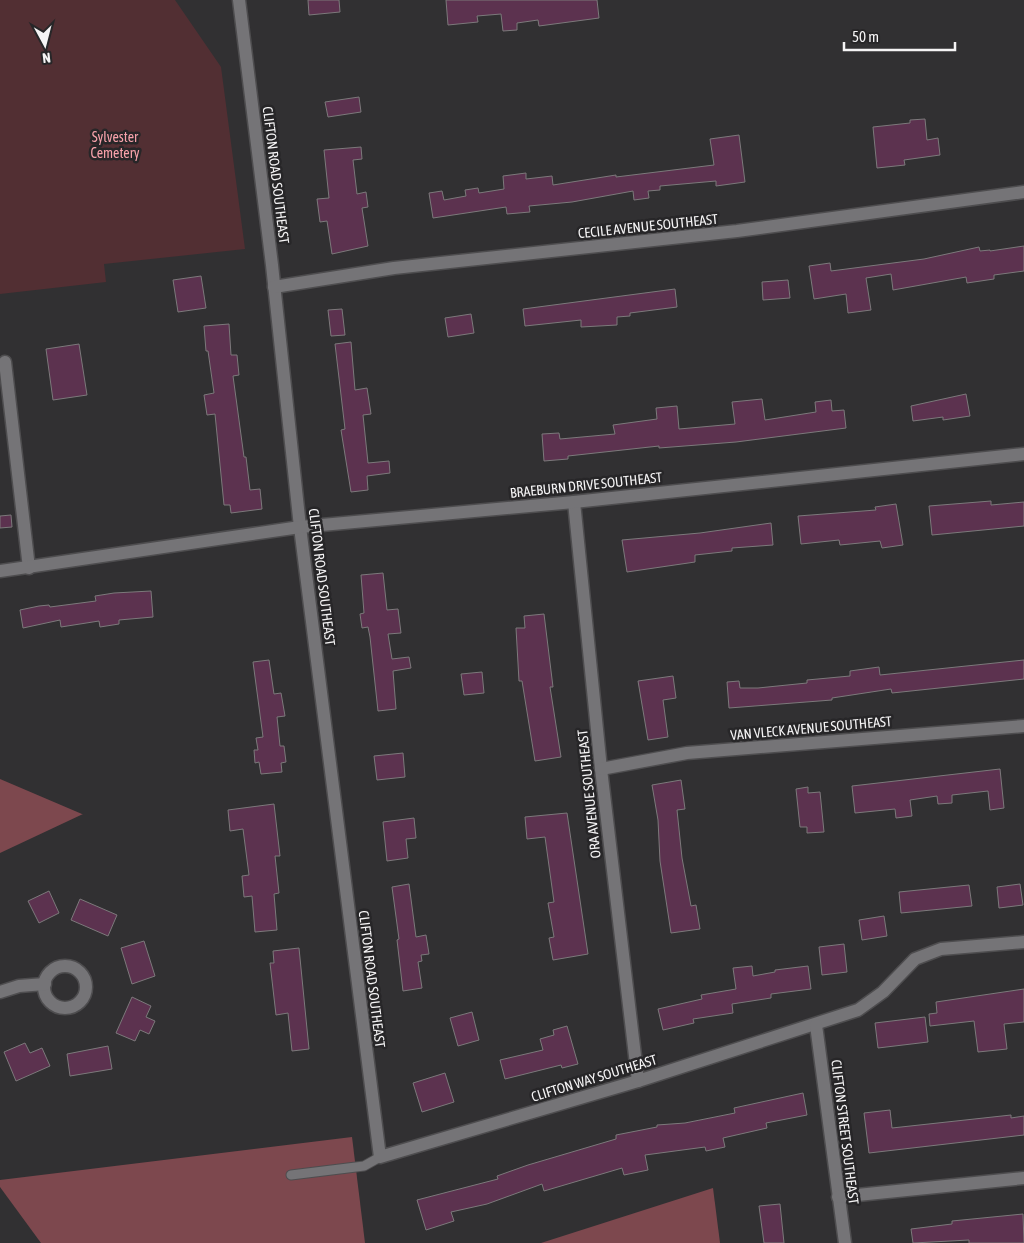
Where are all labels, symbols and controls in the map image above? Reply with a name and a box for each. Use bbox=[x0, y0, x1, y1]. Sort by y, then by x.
north arrow bbox=[20, 20, 70, 70]
scale bar bbox=[844, 20, 955, 52]
text: 50 m bbox=[852, 28, 879, 45]
text: N bbox=[42, 49, 52, 66]
street label: CLIFTON ROAD SOUTHEAST bbox=[260, 105, 292, 245]
park label: Sylvester Cemetery bbox=[90, 129, 140, 161]
street label: CECILE AVENUE SOUTHEAST bbox=[577, 211, 719, 241]
street label: BRAEBURN DRIVE SOUTHEAST bbox=[509, 469, 663, 501]
street label: CLIFTON ROAD SOUTHEAST bbox=[306, 507, 338, 647]
street label: VAN VLECK AVENUE SOUTHEAST bbox=[730, 713, 892, 743]
street label: ORA AVENUE SOUTHEAST bbox=[574, 729, 604, 859]
street label: CLIFTON ROAD SOUTHEAST bbox=[356, 909, 388, 1049]
street label: CLIFTON WAY SOUTHEAST bbox=[529, 1051, 659, 1105]
street label: CLIFTON STREET SOUTHEAST bbox=[828, 1059, 862, 1205]

